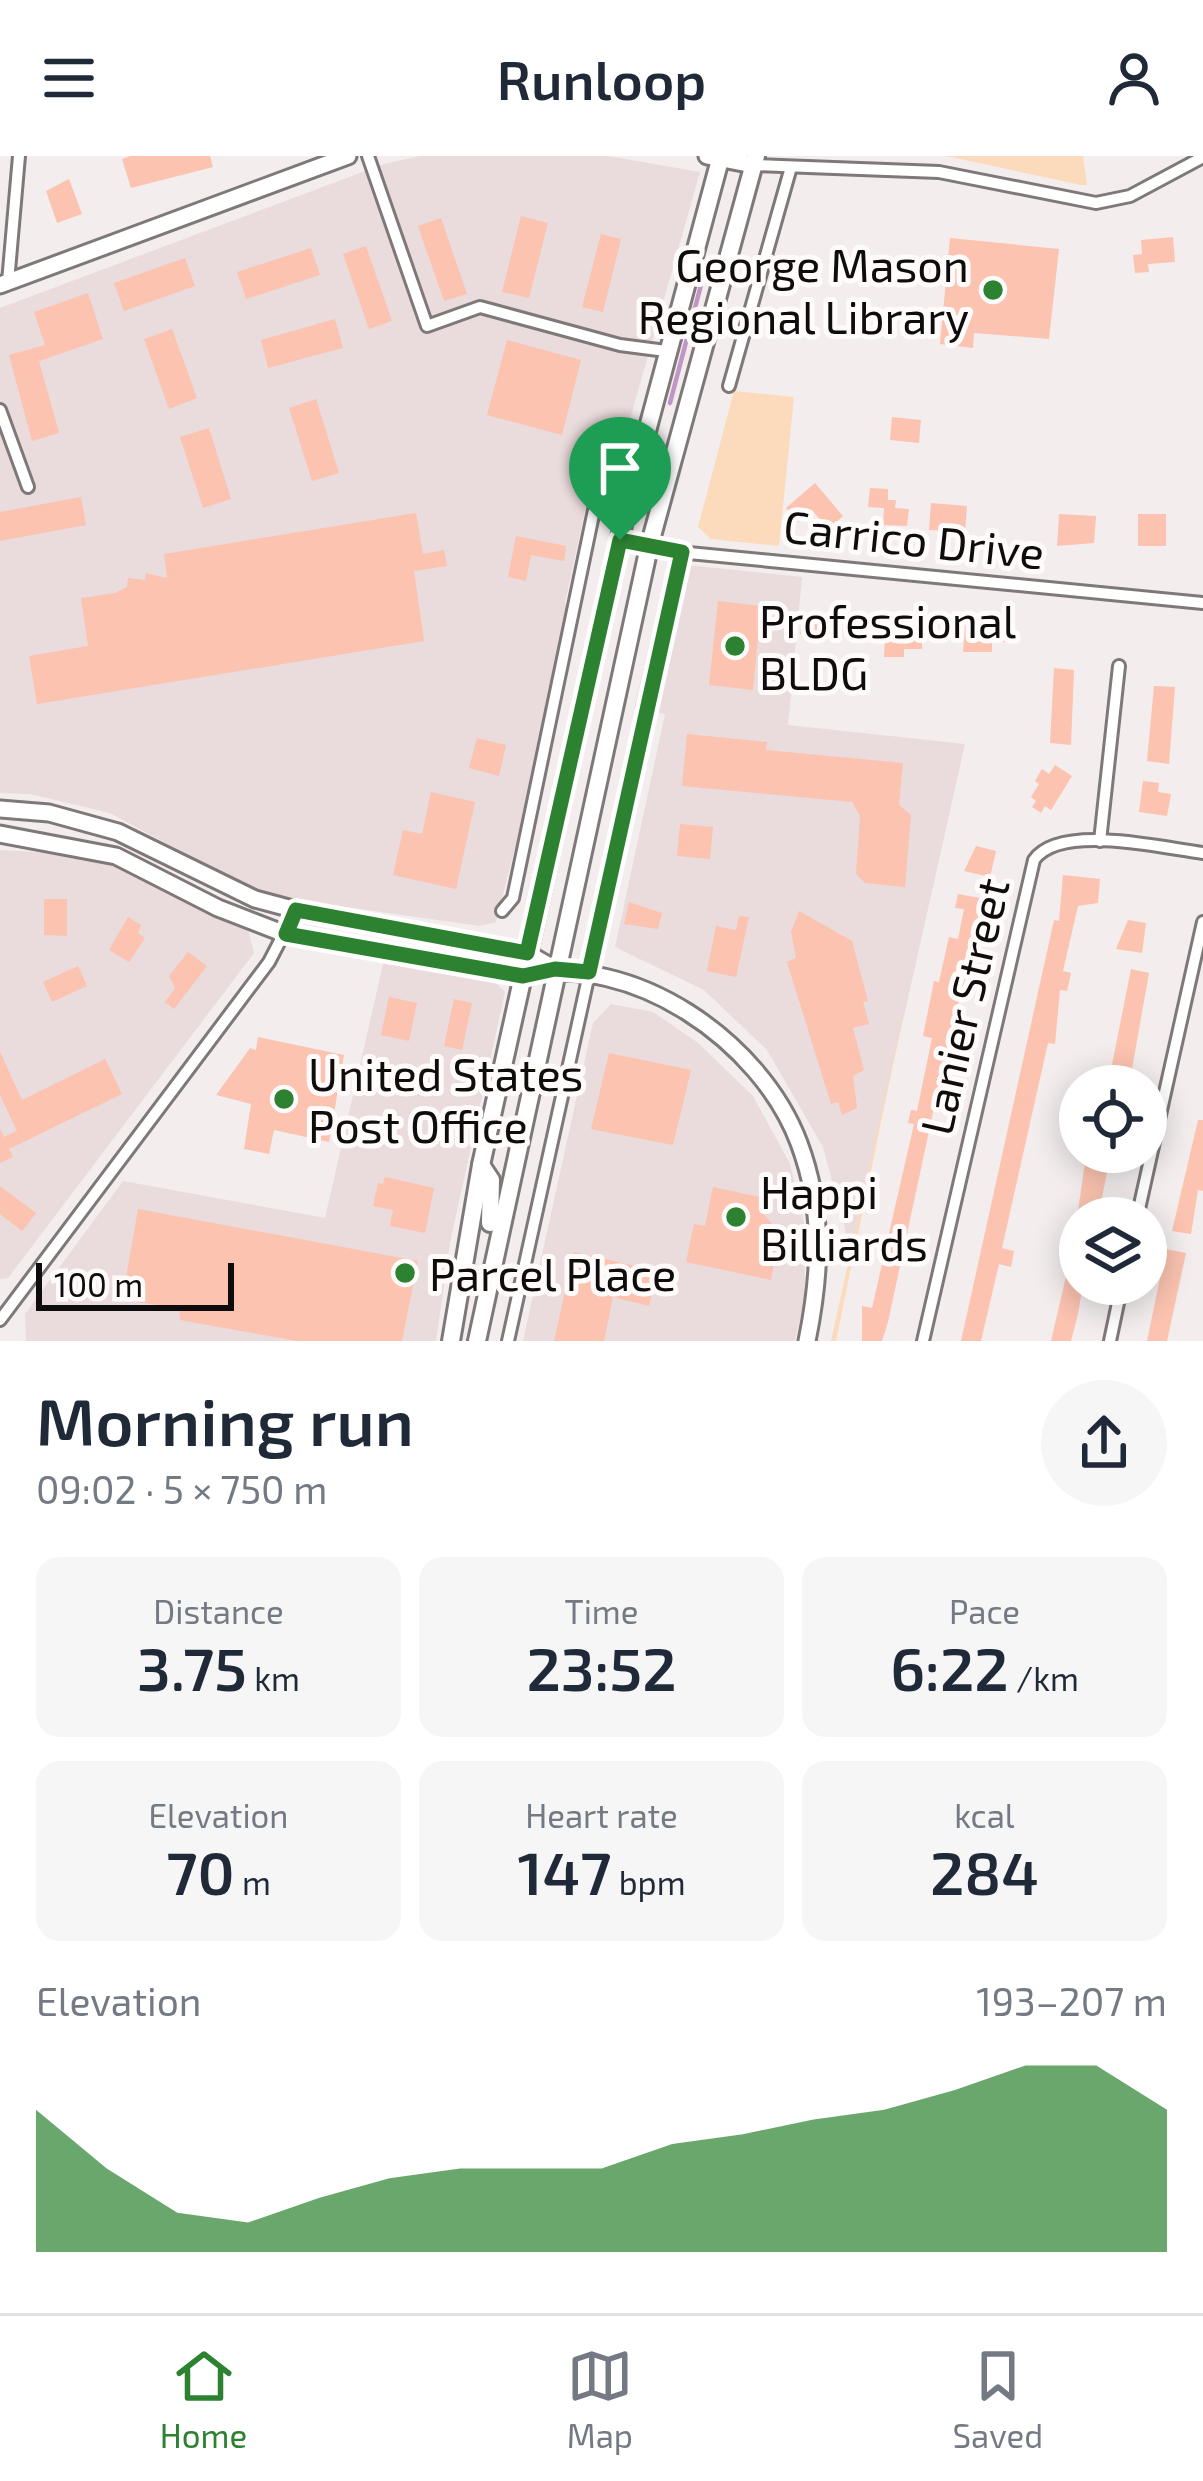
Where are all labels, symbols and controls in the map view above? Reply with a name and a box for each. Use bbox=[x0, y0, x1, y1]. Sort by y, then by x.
icon: menu bbox=[36, 45, 102, 111]
icon: person bbox=[1101, 45, 1167, 111]
text: Runloop bbox=[497, 46, 706, 111]
place label: George Mason Regional Library bbox=[638, 237, 969, 343]
marker: George Mason Regional Library bbox=[980, 277, 1006, 303]
pin bbox=[569, 417, 671, 540]
icon: arrive bbox=[587, 435, 653, 501]
street label: Carrico Drive bbox=[781, 497, 1047, 579]
place label: Professional BLDG bbox=[759, 593, 1016, 699]
marker: Professional BLDG bbox=[722, 633, 748, 659]
street label: Lanier Street bbox=[907, 873, 1019, 1139]
place label: United States Post Office bbox=[308, 1046, 583, 1152]
map controls bbox=[1059, 1065, 1167, 1305]
button: locate bbox=[1059, 1065, 1167, 1173]
marker: United States Post Office bbox=[271, 1086, 297, 1112]
place label: Happi Billiards bbox=[760, 1164, 928, 1270]
button: layers bbox=[1059, 1197, 1167, 1305]
marker: Happi Billiards bbox=[723, 1204, 749, 1230]
place label: Parcel Place bbox=[429, 1246, 676, 1300]
scale bar bbox=[36, 1257, 234, 1310]
marker: Parcel Place bbox=[392, 1260, 418, 1286]
text: 100 m bbox=[54, 1264, 143, 1304]
text: Morning run bbox=[36, 1380, 414, 1459]
button: share bbox=[1041, 1380, 1167, 1506]
text: 09:02 · 5 × 750 m bbox=[36, 1465, 328, 1512]
text: Distance bbox=[153, 1591, 284, 1631]
text: Time bbox=[565, 1591, 639, 1631]
text: Pace bbox=[949, 1591, 1020, 1631]
text: 3.75 bbox=[137, 1631, 247, 1703]
text: 23:52 bbox=[526, 1631, 677, 1703]
text: 6:22 bbox=[890, 1631, 1009, 1703]
text: km bbox=[247, 1658, 300, 1698]
text: /km bbox=[1009, 1658, 1079, 1698]
text: Elevation bbox=[148, 1795, 289, 1835]
text: Heart rate bbox=[525, 1795, 678, 1835]
text: kcal bbox=[954, 1795, 1015, 1835]
text: 70 bbox=[166, 1835, 235, 1907]
text: 147 bbox=[517, 1835, 611, 1907]
text: 284 bbox=[930, 1835, 1039, 1907]
text: m bbox=[235, 1862, 271, 1902]
text: bpm bbox=[611, 1862, 686, 1902]
text: Elevation bbox=[36, 1977, 201, 2024]
text: 193–207 m bbox=[976, 1977, 1167, 2024]
tab: Home bbox=[160, 2343, 247, 2455]
tab: Map bbox=[567, 2343, 633, 2455]
tab: Saved bbox=[953, 2343, 1043, 2455]

